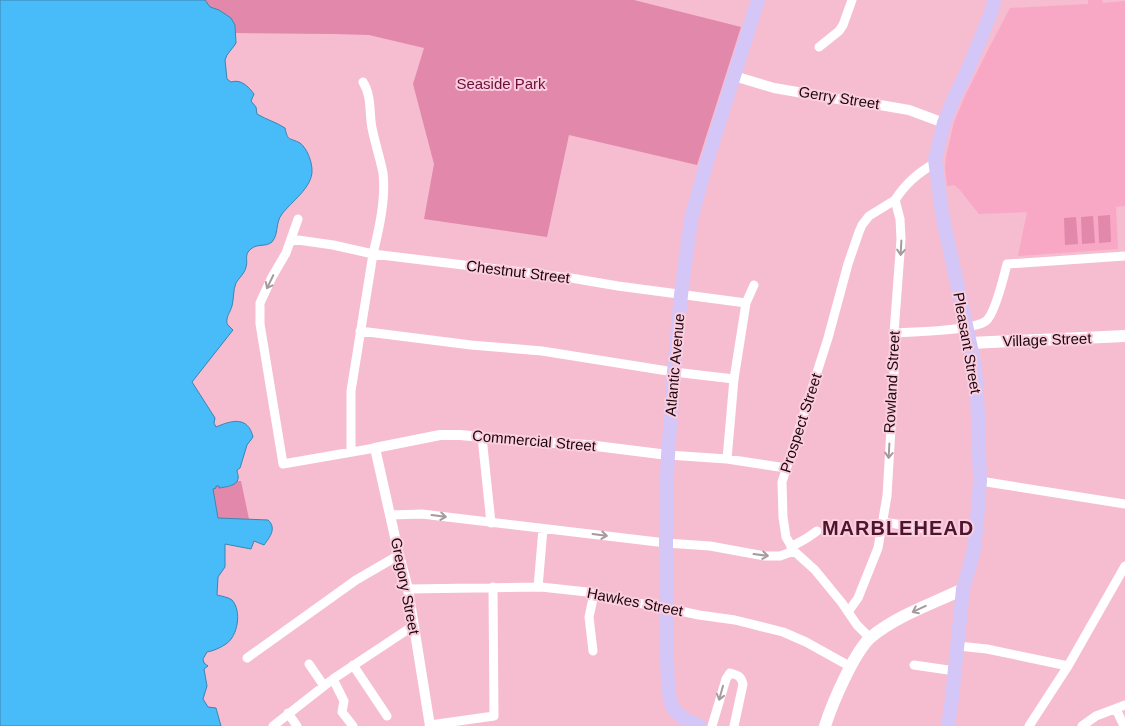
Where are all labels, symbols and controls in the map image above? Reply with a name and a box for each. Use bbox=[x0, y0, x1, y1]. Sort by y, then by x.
park label: Seaside Park bbox=[456, 75, 546, 92]
street label: Gerry Street bbox=[797, 83, 882, 112]
one-way arrow bbox=[896, 240, 905, 256]
street label: Chestnut Street bbox=[465, 257, 572, 286]
one-way arrow bbox=[264, 274, 274, 289]
street label: Pleasant Street bbox=[950, 291, 985, 396]
street label: Atlantic Avenue bbox=[662, 313, 687, 417]
street label: Rowland Street bbox=[880, 329, 903, 434]
street label: Village Street bbox=[1002, 329, 1093, 350]
street label: Prospect Street bbox=[776, 370, 825, 475]
street label: Commercial Street bbox=[471, 427, 597, 454]
one-way arrow bbox=[884, 443, 893, 459]
one-way arrow bbox=[430, 511, 446, 521]
district label: MARBLEHEAD bbox=[822, 517, 974, 539]
one-way arrow bbox=[592, 531, 608, 541]
street label: Gregory Street bbox=[388, 536, 423, 637]
one-way arrow bbox=[753, 550, 769, 560]
street label: Hawkes Street bbox=[586, 584, 685, 619]
one-way arrow bbox=[912, 605, 927, 614]
one-way arrow bbox=[716, 685, 726, 701]

